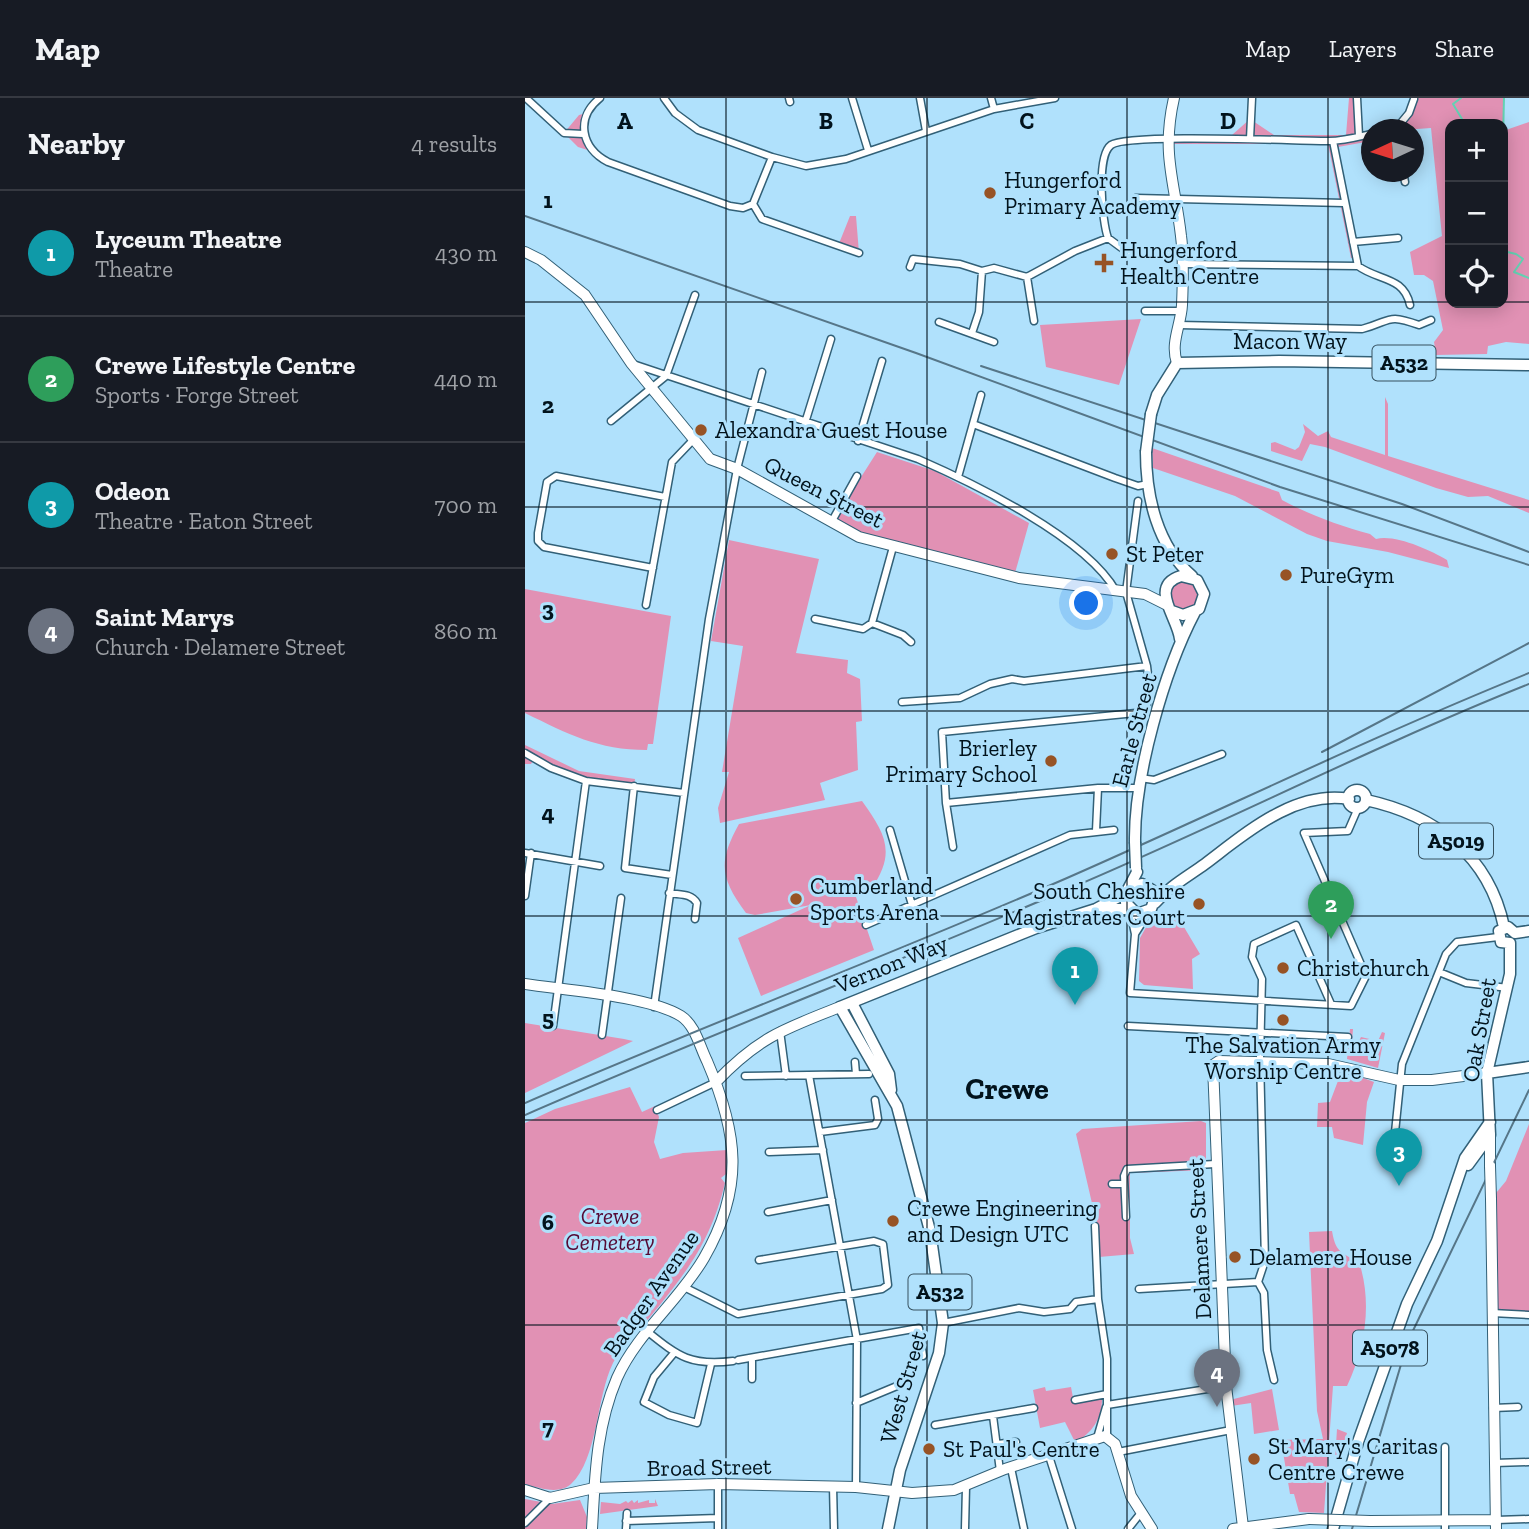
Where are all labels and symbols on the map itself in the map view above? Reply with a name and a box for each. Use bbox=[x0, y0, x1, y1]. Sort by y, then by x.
text: A bbox=[617, 107, 633, 135]
text: B bbox=[819, 107, 833, 135]
text: C bbox=[1020, 107, 1034, 135]
text: D bbox=[1220, 107, 1236, 135]
north arrow bbox=[1361, 119, 1424, 182]
place label: Hungerford Primary Academy bbox=[1004, 166, 1181, 220]
marker: Hungerford Primary Academy bbox=[982, 185, 998, 201]
text: 1 bbox=[543, 186, 553, 214]
place label: Hungerford Health Centre bbox=[1120, 236, 1259, 290]
marker: Hungerford Health Centre bbox=[1094, 253, 1114, 273]
street label: Macon Way bbox=[1233, 327, 1347, 355]
road number: A532 bbox=[1373, 345, 1435, 380]
text: 2 bbox=[542, 391, 554, 419]
place label: Alexandra Guest House bbox=[715, 416, 947, 444]
marker: Alexandra Guest House bbox=[693, 422, 709, 438]
street label: Queen Street bbox=[760, 450, 889, 534]
place label: St Peter bbox=[1126, 540, 1205, 568]
marker: St Peter bbox=[1104, 546, 1120, 562]
place label: PureGym bbox=[1300, 561, 1394, 589]
marker: PureGym bbox=[1278, 567, 1294, 583]
your location bbox=[1069, 586, 1103, 620]
text: 3 bbox=[542, 595, 554, 623]
street label: Earle Street bbox=[1105, 669, 1163, 790]
place label: Brierley Primary School bbox=[885, 734, 1037, 788]
marker: Brierley Primary School bbox=[1043, 753, 1059, 769]
text: 4 bbox=[541, 799, 555, 827]
road number: A5019 bbox=[1419, 824, 1493, 858]
place label: Cumberland Sports Arena bbox=[810, 872, 939, 926]
place label: South Cheshire Magistrates Court bbox=[1003, 877, 1185, 931]
pin: 2 bbox=[1308, 881, 1354, 939]
marker: Cumberland Sports Arena bbox=[788, 891, 804, 907]
marker: South Cheshire Magistrates Court bbox=[1191, 896, 1207, 912]
street label: Vernon Way bbox=[830, 929, 952, 1000]
pin: 1 bbox=[1052, 947, 1098, 1005]
place label: Christchurch bbox=[1297, 954, 1429, 982]
marker: Christchurch bbox=[1275, 960, 1291, 976]
street label: Oak Street bbox=[1456, 975, 1502, 1084]
text: 5 bbox=[542, 1004, 554, 1032]
marker: The Salvation Army Worship Centre bbox=[1275, 1012, 1291, 1028]
place label: The Salvation Army Worship Centre bbox=[1185, 1031, 1381, 1085]
district label: Crewe bbox=[965, 1071, 1049, 1107]
pin: 3 bbox=[1376, 1128, 1422, 1186]
street label: Delamere Street bbox=[1181, 1157, 1217, 1320]
place label: Crewe Engineering and Design UTC bbox=[907, 1194, 1098, 1248]
park label: Crewe Cemetery bbox=[565, 1202, 655, 1256]
text: 6 bbox=[542, 1208, 554, 1236]
marker: Crewe Engineering and Design UTC bbox=[885, 1213, 901, 1229]
street label: Badger Avenue bbox=[597, 1224, 705, 1362]
place label: Delamere House bbox=[1249, 1243, 1412, 1271]
marker: Delamere House bbox=[1227, 1249, 1243, 1265]
road number: A532 bbox=[909, 1274, 971, 1310]
street label: West Street bbox=[874, 1327, 933, 1446]
road number: A5078 bbox=[1353, 1330, 1427, 1366]
pin: 4 bbox=[1194, 1349, 1240, 1407]
text: 7 bbox=[542, 1413, 554, 1441]
place label: St Mary's Caritas Centre Crewe bbox=[1268, 1432, 1438, 1486]
place label: St Paul's Centre bbox=[943, 1435, 1100, 1463]
marker: St Paul's Centre bbox=[921, 1441, 937, 1457]
marker: St Mary's Caritas Centre Crewe bbox=[1246, 1451, 1262, 1467]
street label: Broad Street bbox=[646, 1452, 772, 1482]

